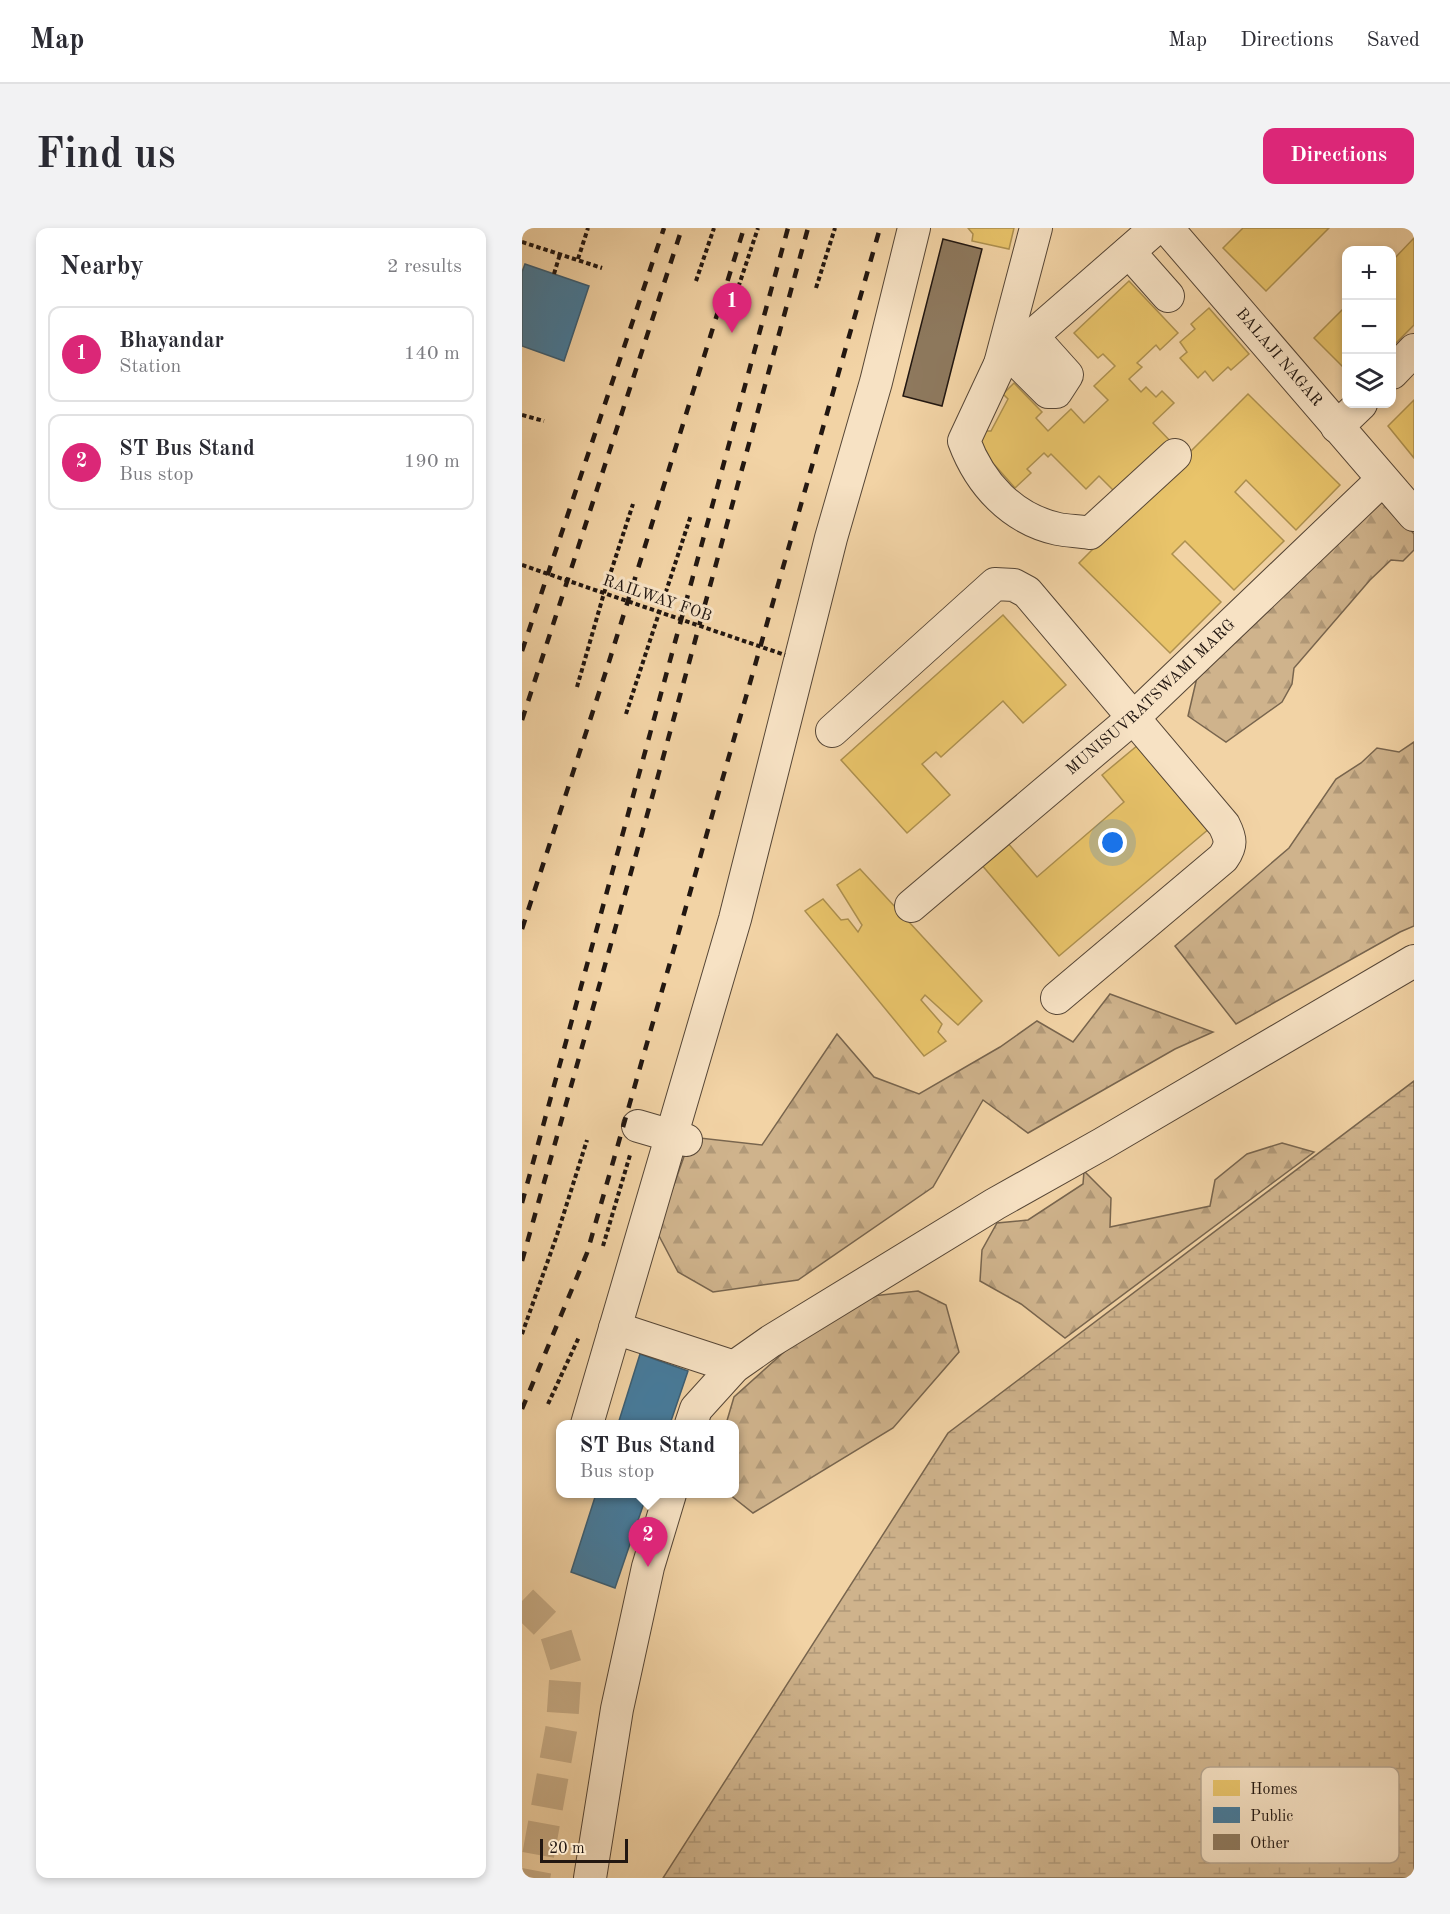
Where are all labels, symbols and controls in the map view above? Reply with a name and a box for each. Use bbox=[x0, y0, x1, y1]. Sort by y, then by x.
text: Map bbox=[30, 27, 84, 55]
text: Map bbox=[1168, 30, 1207, 51]
text: Directions bbox=[1240, 30, 1334, 51]
text: Saved bbox=[1367, 30, 1420, 51]
button: Directions bbox=[1263, 128, 1414, 184]
text: Find us bbox=[36, 135, 175, 177]
map controls bbox=[1342, 246, 1396, 408]
button: + bbox=[1342, 246, 1396, 300]
text: Nearby bbox=[60, 254, 144, 280]
text: 2 results bbox=[387, 257, 462, 277]
pin: 1 bbox=[712, 284, 752, 333]
button: − bbox=[1342, 300, 1396, 354]
street label: BALAJI NAGAR bbox=[1232, 306, 1325, 409]
text: Bhayandar bbox=[119, 330, 224, 352]
text: 1 bbox=[76, 344, 87, 364]
text: 140 m bbox=[404, 344, 460, 364]
button: layers bbox=[1342, 354, 1396, 408]
text: Station bbox=[119, 357, 181, 377]
text: ST Bus Stand bbox=[119, 438, 255, 460]
text: 2 bbox=[76, 452, 87, 472]
text: 190 m bbox=[404, 452, 460, 472]
text: Bus stop bbox=[119, 465, 194, 485]
street label: RAILWAY FOB bbox=[600, 573, 714, 625]
street label: MUNISUVRATSWAMI MARG bbox=[1064, 616, 1239, 778]
your location bbox=[1098, 828, 1127, 857]
popup bbox=[556, 1420, 739, 1498]
text: ST Bus Stand bbox=[580, 1435, 715, 1457]
text: Bus stop bbox=[580, 1462, 654, 1482]
pin: 2 bbox=[628, 1518, 668, 1567]
legend bbox=[1201, 1767, 1399, 1863]
text: Homes bbox=[1250, 1782, 1298, 1798]
text: Public bbox=[1250, 1809, 1293, 1825]
scale bar bbox=[540, 1836, 628, 1864]
text: Other bbox=[1250, 1836, 1290, 1852]
text: 20 m bbox=[549, 1841, 585, 1857]

